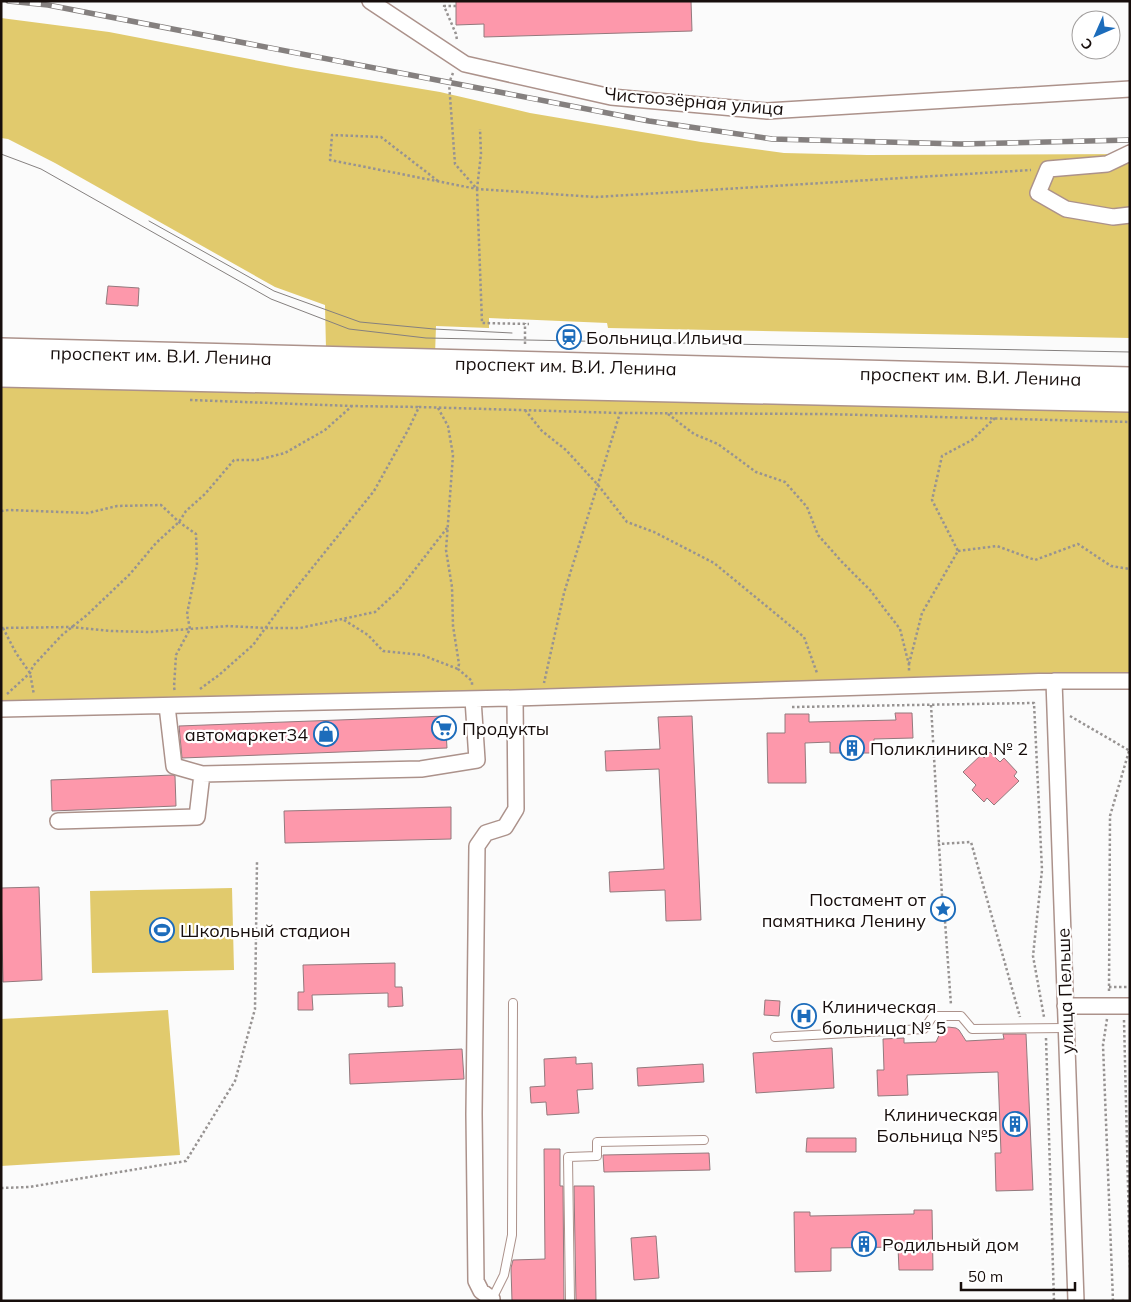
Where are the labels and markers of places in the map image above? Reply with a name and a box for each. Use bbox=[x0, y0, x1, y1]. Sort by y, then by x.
station icon: Больница Ильича bbox=[556, 324, 582, 350]
place label: Больница Ильича bbox=[586, 326, 743, 349]
supermarket icon: Продукты bbox=[431, 715, 457, 741]
place label: Продукты bbox=[462, 717, 549, 740]
shop icon: автомаркет34 bbox=[313, 721, 339, 747]
place label: автомаркет34 bbox=[185, 723, 308, 746]
building icon: Поликлиника № 2 bbox=[839, 735, 865, 761]
place label: Поликлиника № 2 bbox=[870, 737, 1028, 760]
place label: Постамент от памятника Ленину bbox=[762, 888, 927, 932]
place icon: Постамент от памятника Ленину bbox=[930, 896, 956, 922]
sports icon: Школьный стадион bbox=[149, 917, 175, 943]
place label: Школьный стадион bbox=[180, 919, 351, 942]
place label: Клиническая больница № 5 bbox=[822, 995, 947, 1039]
hospital icon: Клиническая больница № 5 bbox=[791, 1003, 817, 1029]
place label: Клиническая Больница №5 bbox=[877, 1103, 998, 1147]
building icon: Клиническая Больница №5 bbox=[1002, 1111, 1028, 1137]
building icon: Родильный дом bbox=[851, 1231, 877, 1257]
place label: Родильный дом bbox=[882, 1233, 1019, 1256]

